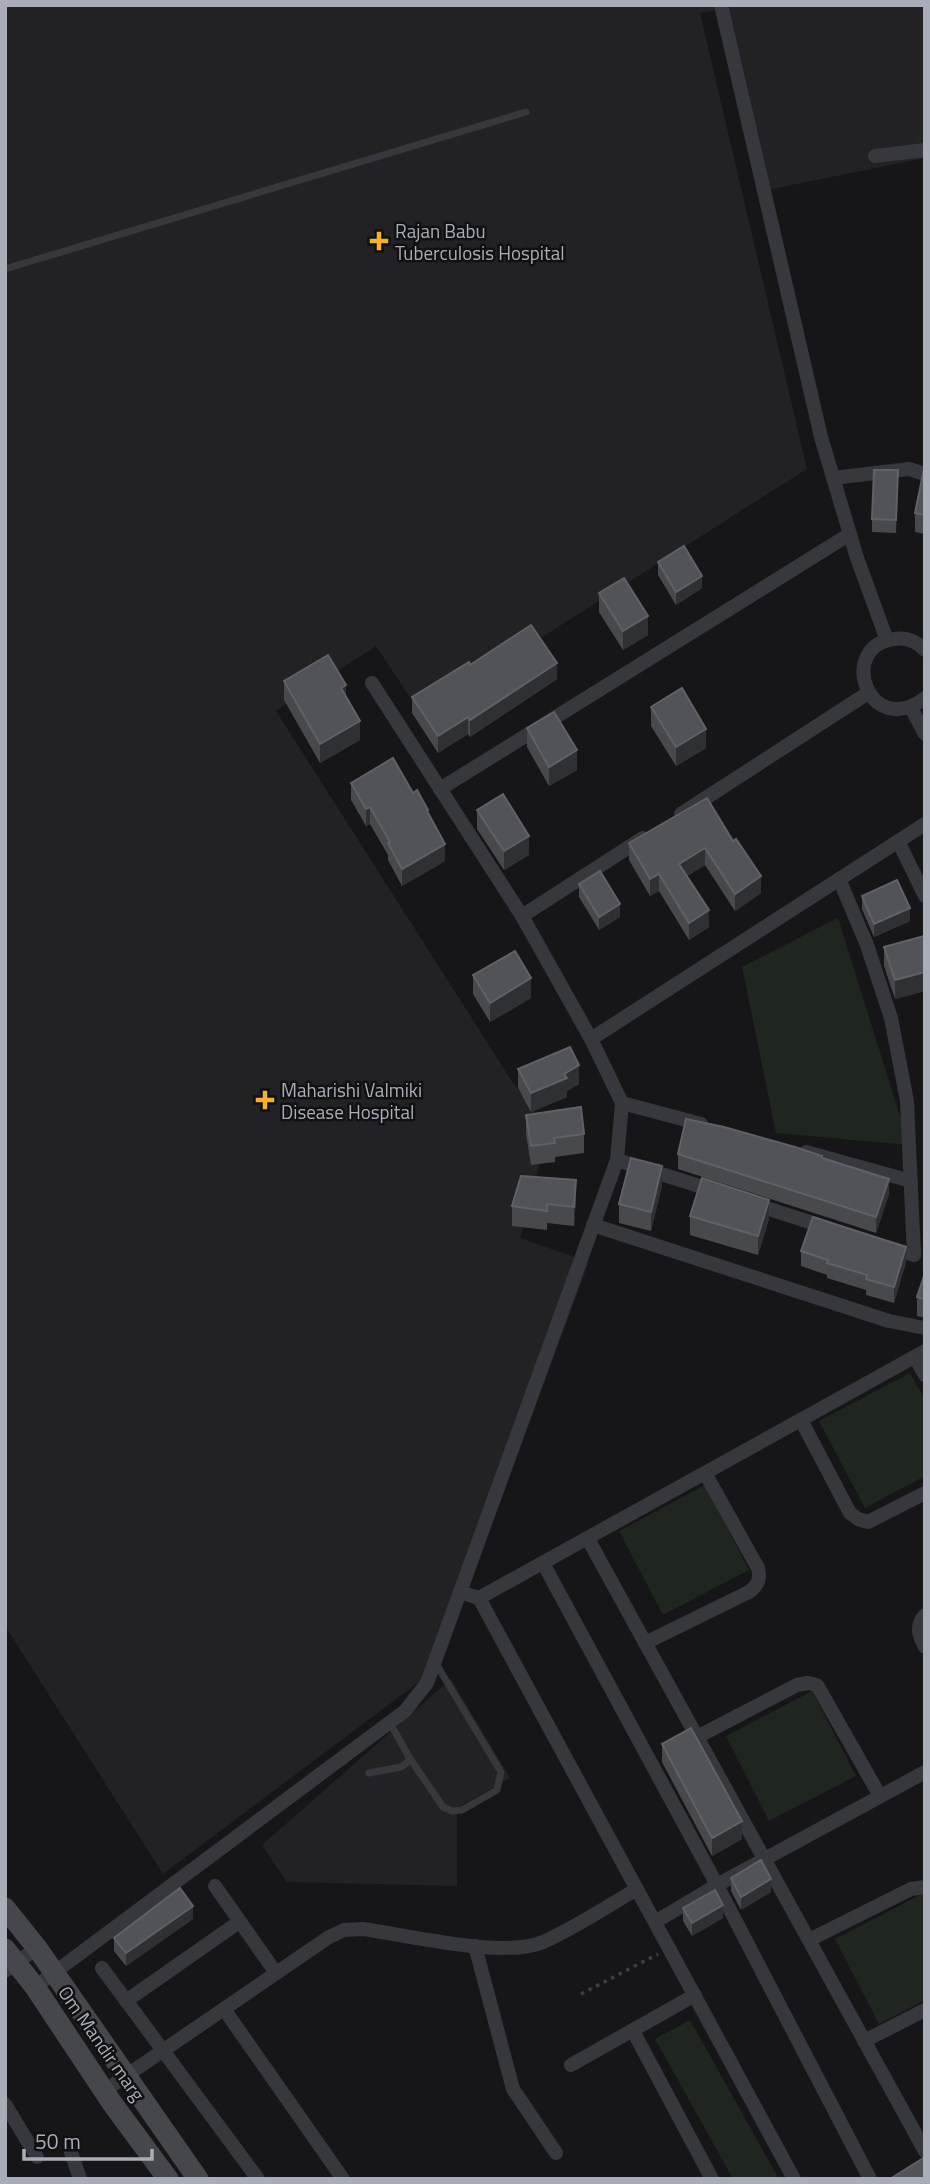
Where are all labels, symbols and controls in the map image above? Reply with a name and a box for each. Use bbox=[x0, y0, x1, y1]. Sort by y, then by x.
place label: Rajan Babu Tuberculosis Hospital bbox=[395, 216, 565, 267]
marker: Rajan Babu Tuberculosis Hospital bbox=[369, 231, 389, 251]
place label: Maharishi Valmiki Disease Hospital bbox=[281, 1075, 422, 1126]
marker: Maharishi Valmiki Disease Hospital bbox=[255, 1090, 275, 1110]
street label: Om Mandir marg bbox=[51, 1979, 153, 2107]
scale bar bbox=[24, 2118, 152, 2162]
text: 50 m bbox=[35, 2125, 81, 2157]

